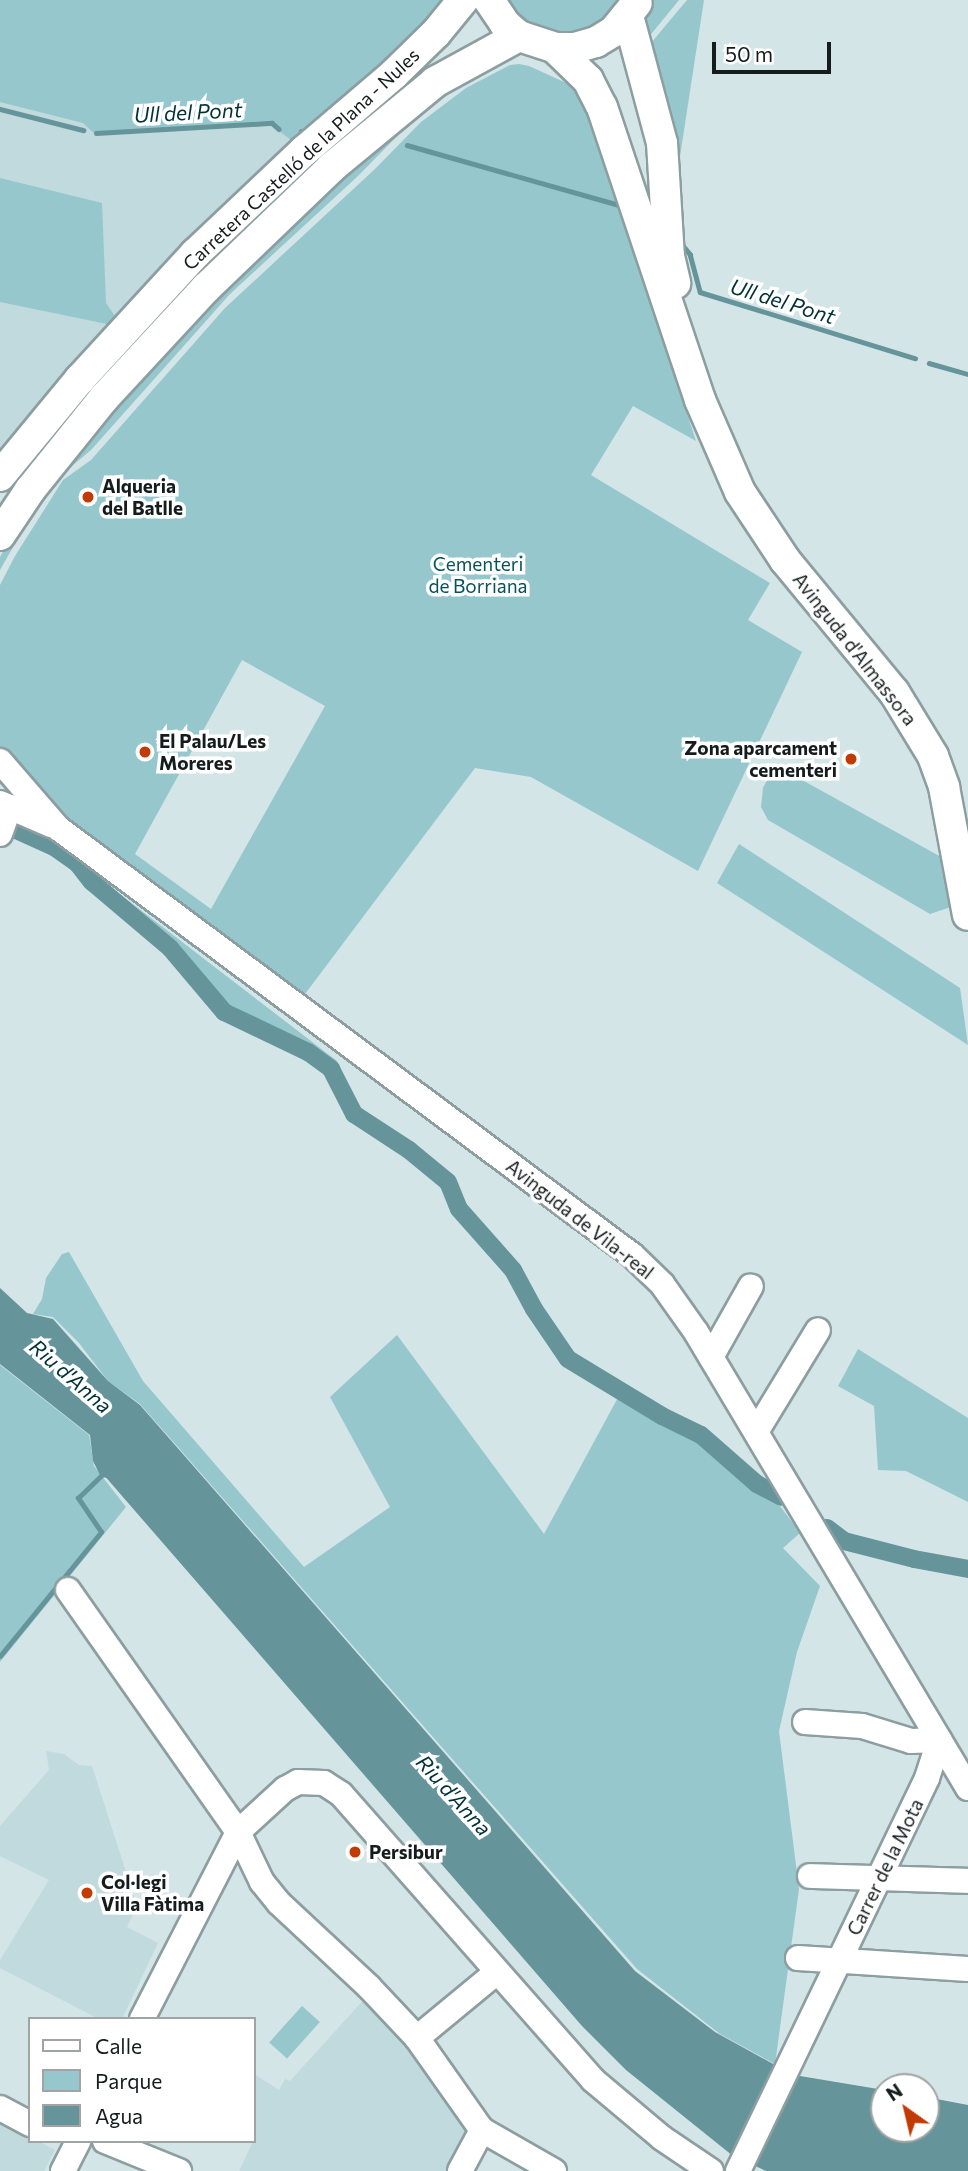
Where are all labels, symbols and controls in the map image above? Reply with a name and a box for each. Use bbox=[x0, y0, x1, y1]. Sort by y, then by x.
scale bar bbox=[716, 28, 835, 72]
text: 50 m bbox=[725, 41, 773, 66]
street label: Carretera Castelló de la Plana - Nules bbox=[178, 43, 424, 275]
water label: Ull del Pont bbox=[133, 97, 243, 127]
water label: Ull del Pont bbox=[727, 273, 839, 329]
place label: Alqueria del Batlle bbox=[102, 475, 183, 519]
marker: Alqueria del Batlle bbox=[80, 489, 96, 505]
park label: Cementeri de Borriana bbox=[428, 553, 528, 597]
street label: Avinguda d'Almassora bbox=[788, 568, 922, 730]
place label: El Palau/Les Moreres bbox=[159, 730, 266, 774]
place label: Zona aparcament cementeri bbox=[684, 737, 837, 781]
marker: El Palau/Les Moreres bbox=[137, 744, 153, 760]
marker: Zona aparcament cementeri bbox=[843, 751, 859, 767]
street label: Avinguda de Vila-real bbox=[502, 1154, 658, 1284]
water label: Riu d'Anna bbox=[25, 1334, 117, 1418]
water label: Riu d'Anna bbox=[411, 1749, 497, 1841]
street label: Carrer de la Mota bbox=[842, 1795, 928, 1939]
place label: Persibur bbox=[369, 1841, 443, 1863]
marker: Persibur bbox=[347, 1844, 363, 1860]
place label: Col·legi Villa Fàtima bbox=[101, 1871, 204, 1915]
marker: Col·legi Villa Fàtima bbox=[79, 1885, 95, 1901]
legend bbox=[28, 2017, 256, 2143]
text: Calle bbox=[95, 2033, 142, 2058]
text: Parque bbox=[95, 2068, 162, 2093]
north arrow bbox=[870, 2073, 940, 2143]
text: N bbox=[882, 2078, 906, 2105]
text: Agua bbox=[95, 2103, 143, 2128]

